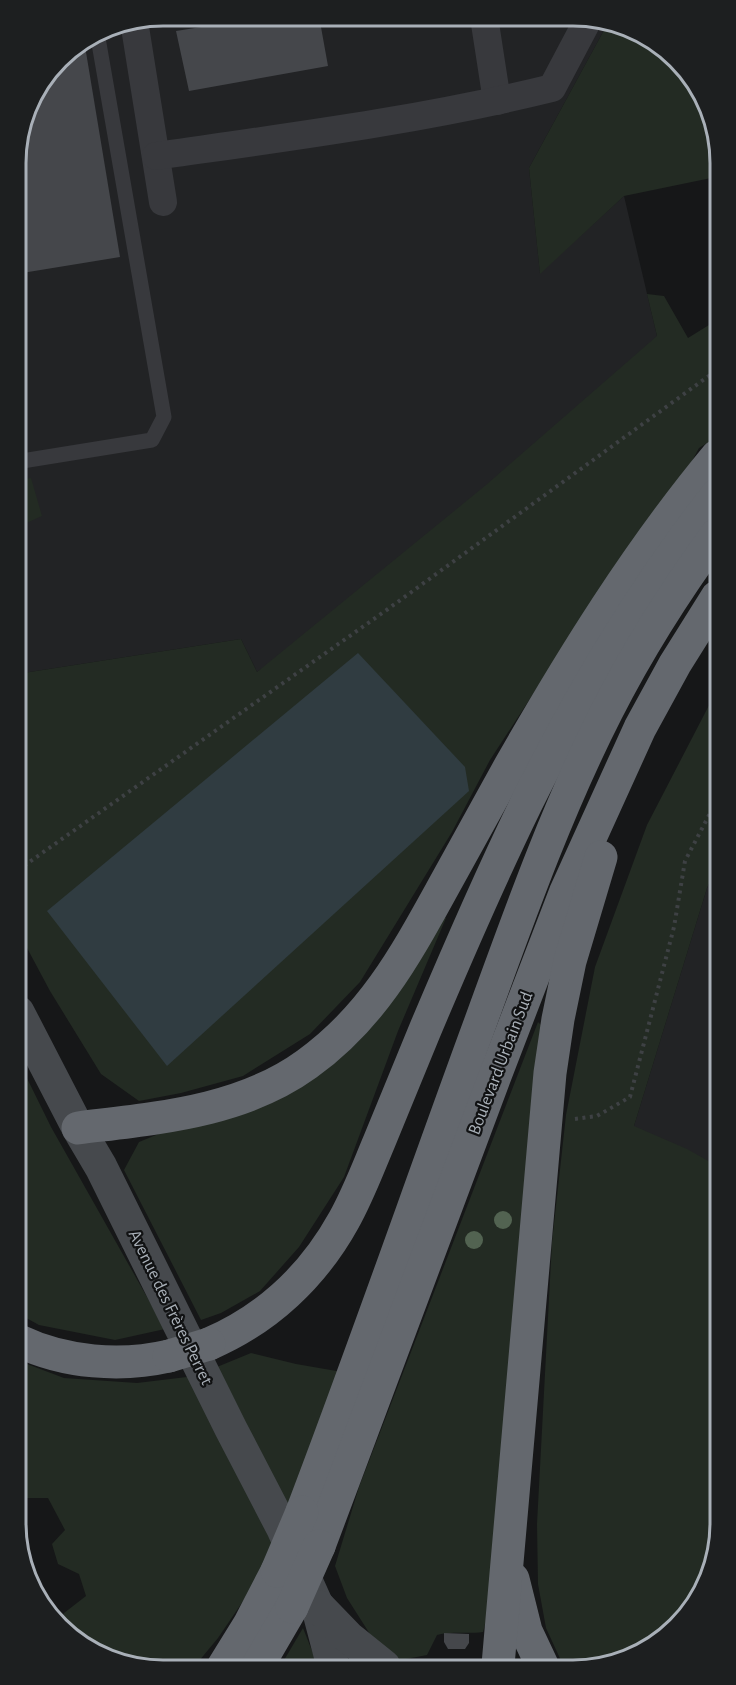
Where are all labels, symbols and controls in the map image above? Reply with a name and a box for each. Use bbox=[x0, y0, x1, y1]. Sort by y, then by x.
street label: Boulevard Urbain Sud bbox=[465, 989, 537, 1137]
street label: Avenue des Frères Perret bbox=[125, 1227, 216, 1388]

